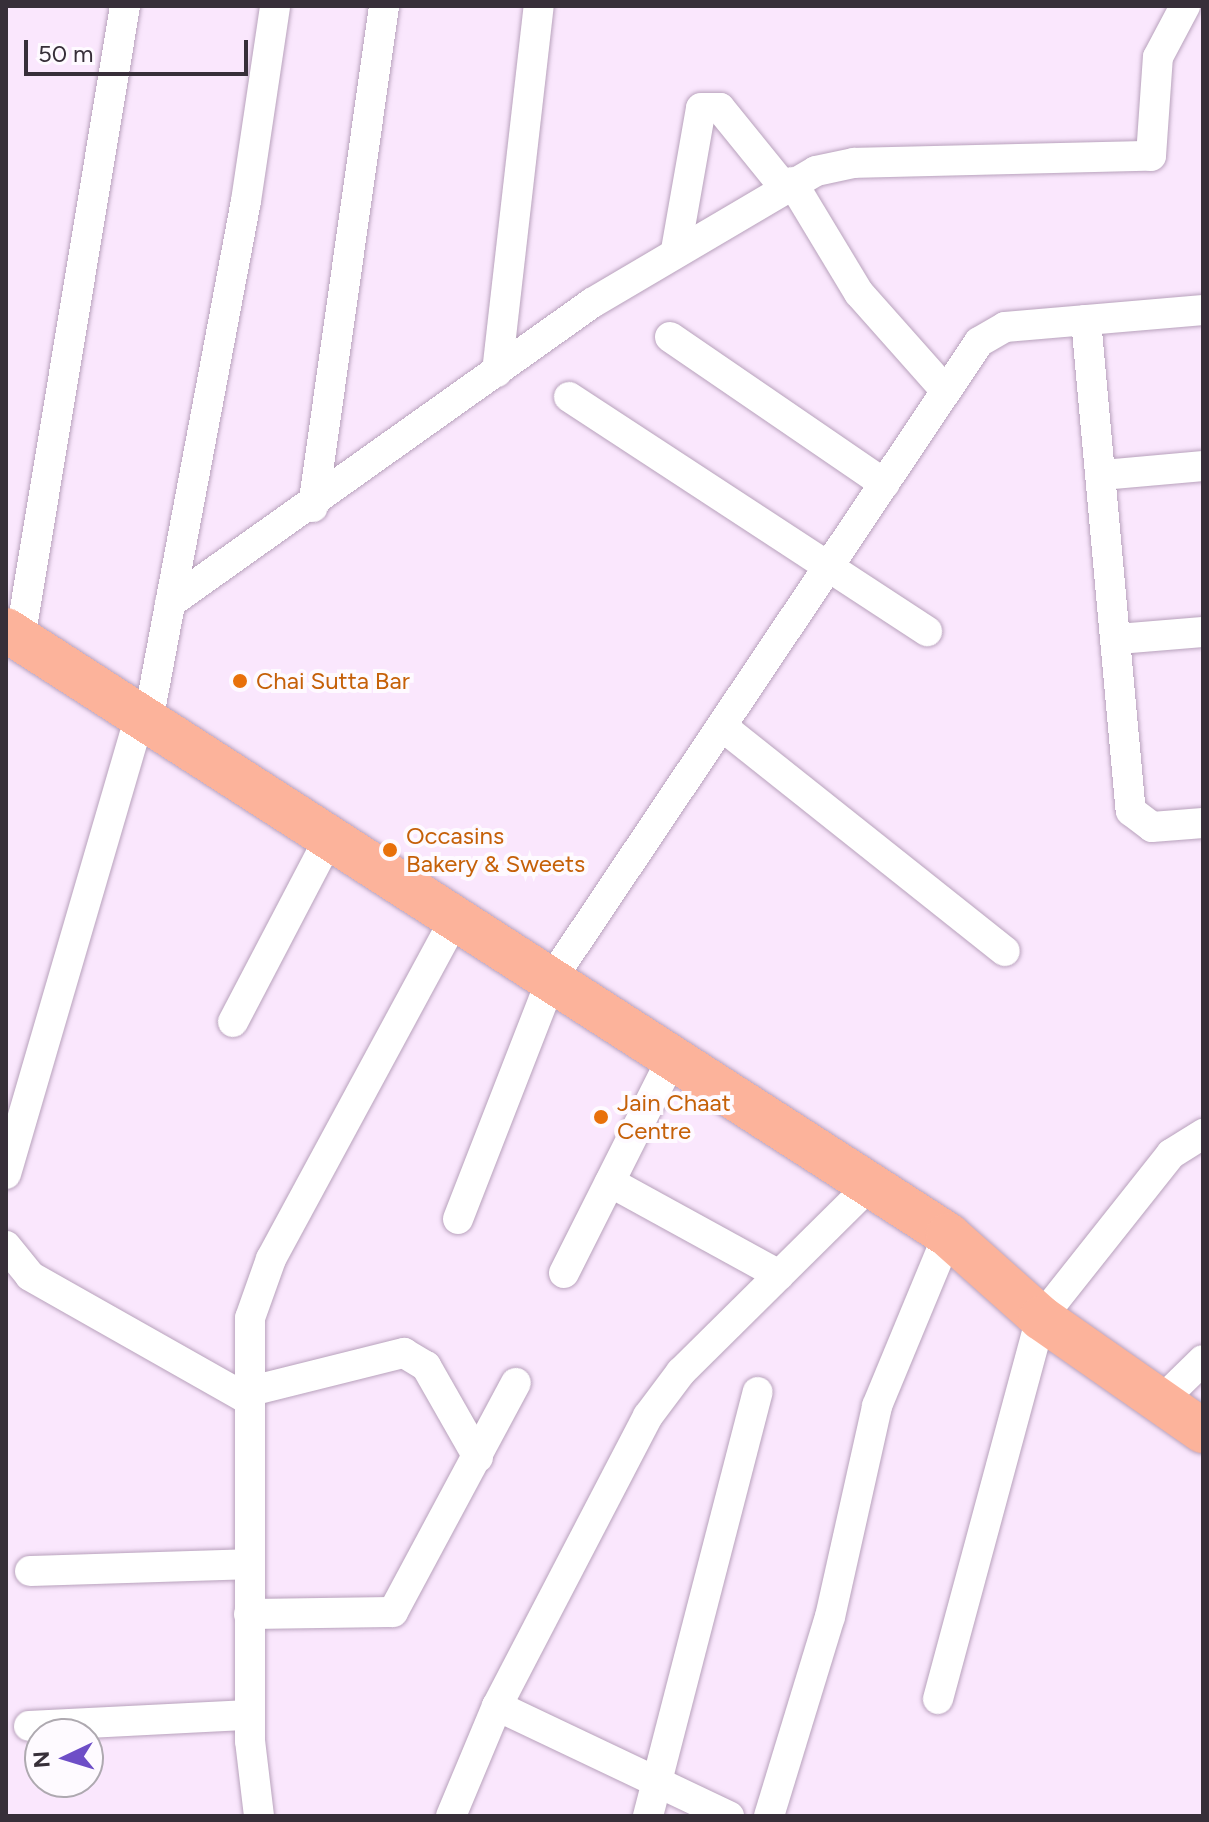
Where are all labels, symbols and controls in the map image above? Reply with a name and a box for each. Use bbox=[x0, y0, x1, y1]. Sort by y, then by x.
scale bar bbox=[28, 24, 252, 74]
text: 50 m bbox=[38, 39, 94, 68]
place label: Chai Sutta Bar bbox=[256, 667, 410, 695]
marker: Chai Sutta Bar bbox=[231, 672, 249, 690]
place label: Occasins Bakery & Sweets bbox=[406, 822, 585, 878]
marker: Occasins Bakery & Sweets bbox=[381, 841, 399, 859]
place label: Jain Chaat Centre bbox=[617, 1089, 731, 1145]
marker: Jain Chaat Centre bbox=[592, 1108, 610, 1126]
north arrow bbox=[24, 1718, 104, 1798]
text: N bbox=[27, 1750, 56, 1769]

